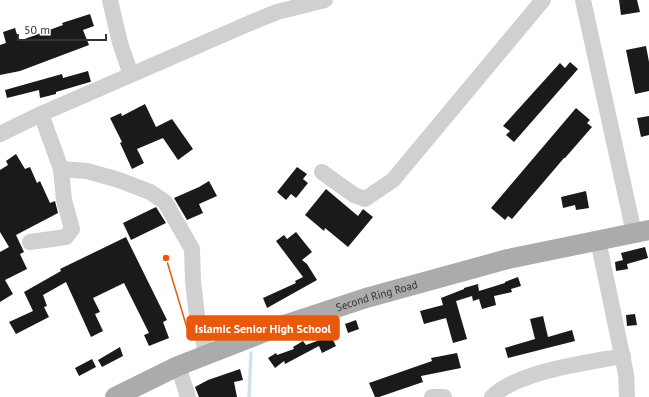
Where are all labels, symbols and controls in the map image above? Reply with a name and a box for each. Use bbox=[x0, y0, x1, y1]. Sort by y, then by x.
scale bar bbox=[18, 16, 106, 42]
text: 50 m bbox=[24, 22, 50, 37]
street label: Second Ring Road bbox=[334, 277, 419, 315]
callout: Islamic Senior High School bbox=[187, 316, 339, 340]
text: Islamic Senior High School bbox=[195, 321, 332, 336]

